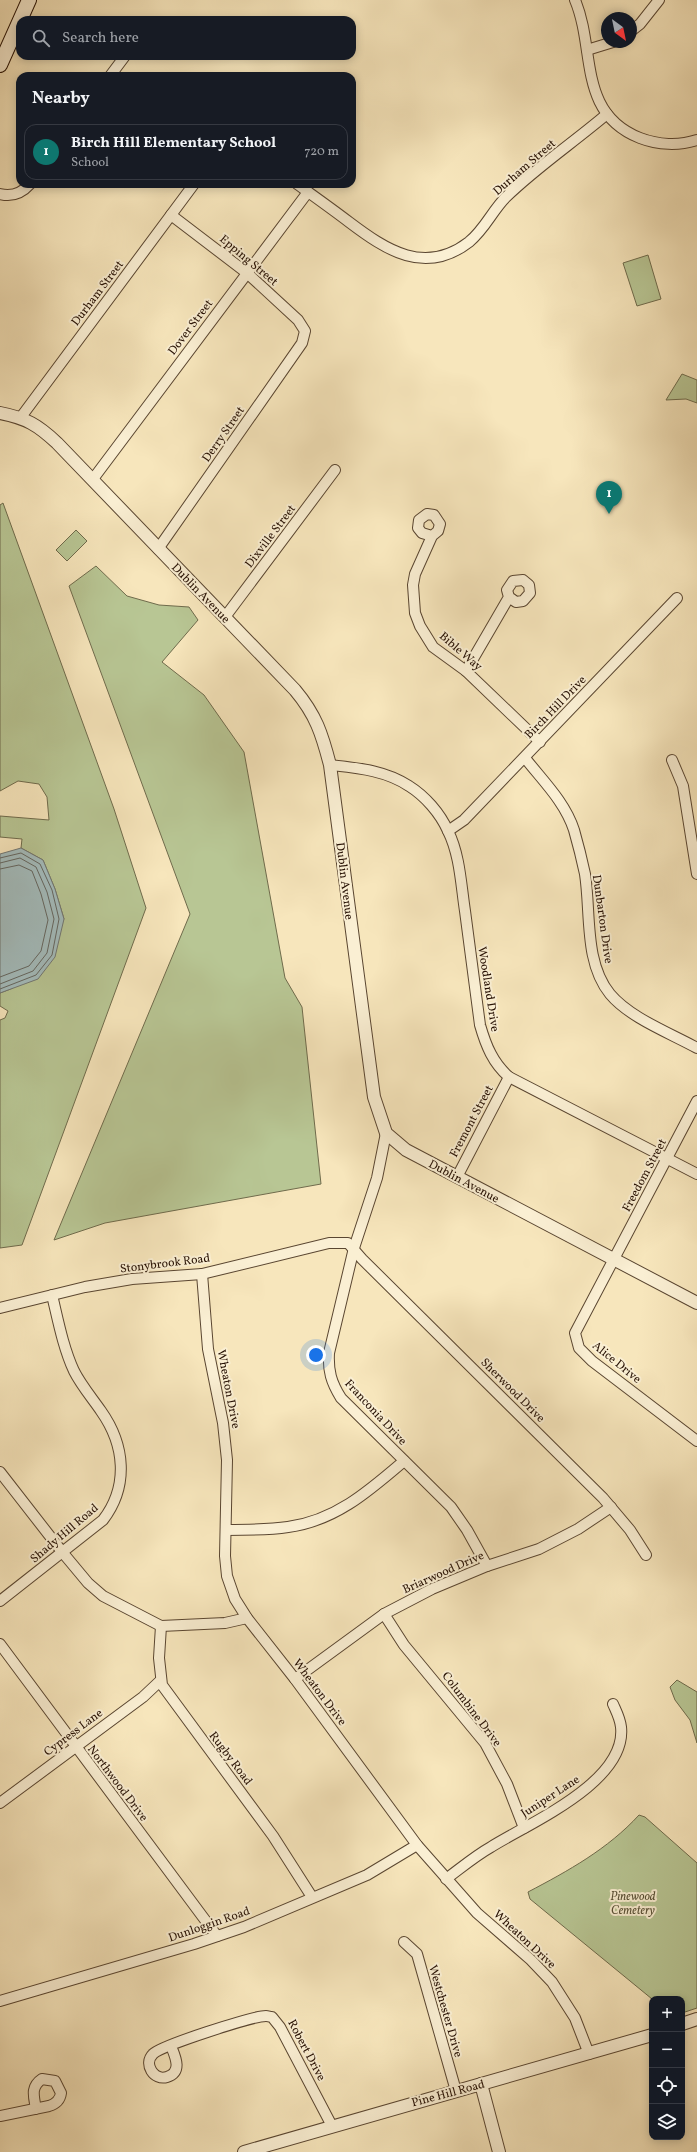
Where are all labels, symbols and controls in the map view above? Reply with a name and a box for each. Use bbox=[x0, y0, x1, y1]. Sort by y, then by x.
north arrow bbox=[601, 12, 637, 48]
search box bbox=[16, 16, 356, 60]
icon: search bbox=[30, 27, 52, 49]
text: Search here bbox=[62, 28, 139, 49]
text: Nearby bbox=[32, 87, 90, 110]
text: Birch Hill Elementary School bbox=[71, 133, 276, 154]
street label: Durham Street bbox=[490, 136, 559, 199]
text: 1 bbox=[43, 143, 49, 161]
text: 720 m bbox=[304, 143, 339, 161]
text: School bbox=[71, 154, 109, 172]
street label: Epping Street bbox=[216, 232, 281, 290]
street label: Durham Street bbox=[68, 258, 128, 330]
street label: Dover Street bbox=[165, 297, 217, 359]
street label: Derry Street bbox=[199, 404, 249, 466]
pin: 1 bbox=[596, 481, 622, 514]
street label: Dixville Street bbox=[242, 502, 300, 571]
street label: Dublin Avenue bbox=[167, 560, 233, 628]
street label: Bible Way bbox=[435, 629, 486, 675]
street label: Birch Hill Drive bbox=[521, 672, 590, 743]
street label: Dublin Avenue bbox=[331, 841, 357, 921]
street label: Dunbarton Drive bbox=[588, 874, 616, 965]
street label: Woodland Drive bbox=[473, 946, 503, 1033]
street label: Fremont Street bbox=[446, 1083, 498, 1160]
street label: Freedom Street bbox=[619, 1136, 671, 1215]
street label: Dublin Avenue bbox=[425, 1157, 502, 1207]
street label: Stonybrook Road bbox=[119, 1251, 211, 1277]
street label: Alice Drive bbox=[589, 1338, 644, 1388]
your location bbox=[306, 1345, 326, 1365]
street label: Wheaton Drive bbox=[213, 1348, 244, 1430]
street label: Sherwood Drive bbox=[477, 1355, 548, 1427]
street label: Franconia Drive bbox=[341, 1376, 410, 1449]
street label: Shady Hill Road bbox=[27, 1500, 102, 1567]
street label: Briarwood Drive bbox=[400, 1548, 487, 1598]
street label: Wheaton Drive bbox=[289, 1656, 350, 1730]
street label: Columbine Drive bbox=[438, 1669, 505, 1751]
street label: Cypress Lane bbox=[41, 1705, 106, 1760]
street label: Rugby Road bbox=[205, 1729, 256, 1789]
street label: Northwood Drive bbox=[83, 1742, 151, 1825]
street label: Juniper Lane bbox=[518, 1772, 583, 1822]
park label: Pinewood Cemetery bbox=[610, 1889, 656, 1919]
street label: Dunloggin Road bbox=[166, 1903, 252, 1946]
street label: Wheaton Drive bbox=[490, 1907, 559, 1973]
street label: Westchester Drive bbox=[424, 1963, 466, 2060]
map controls bbox=[649, 1996, 685, 2140]
button: + bbox=[649, 1996, 685, 2032]
street label: Robert Drive bbox=[283, 2017, 329, 2084]
button: − bbox=[649, 2032, 685, 2068]
button: locate bbox=[649, 2068, 685, 2104]
street label: Pine Hill Road bbox=[410, 2076, 487, 2111]
button: layers bbox=[649, 2104, 685, 2140]

